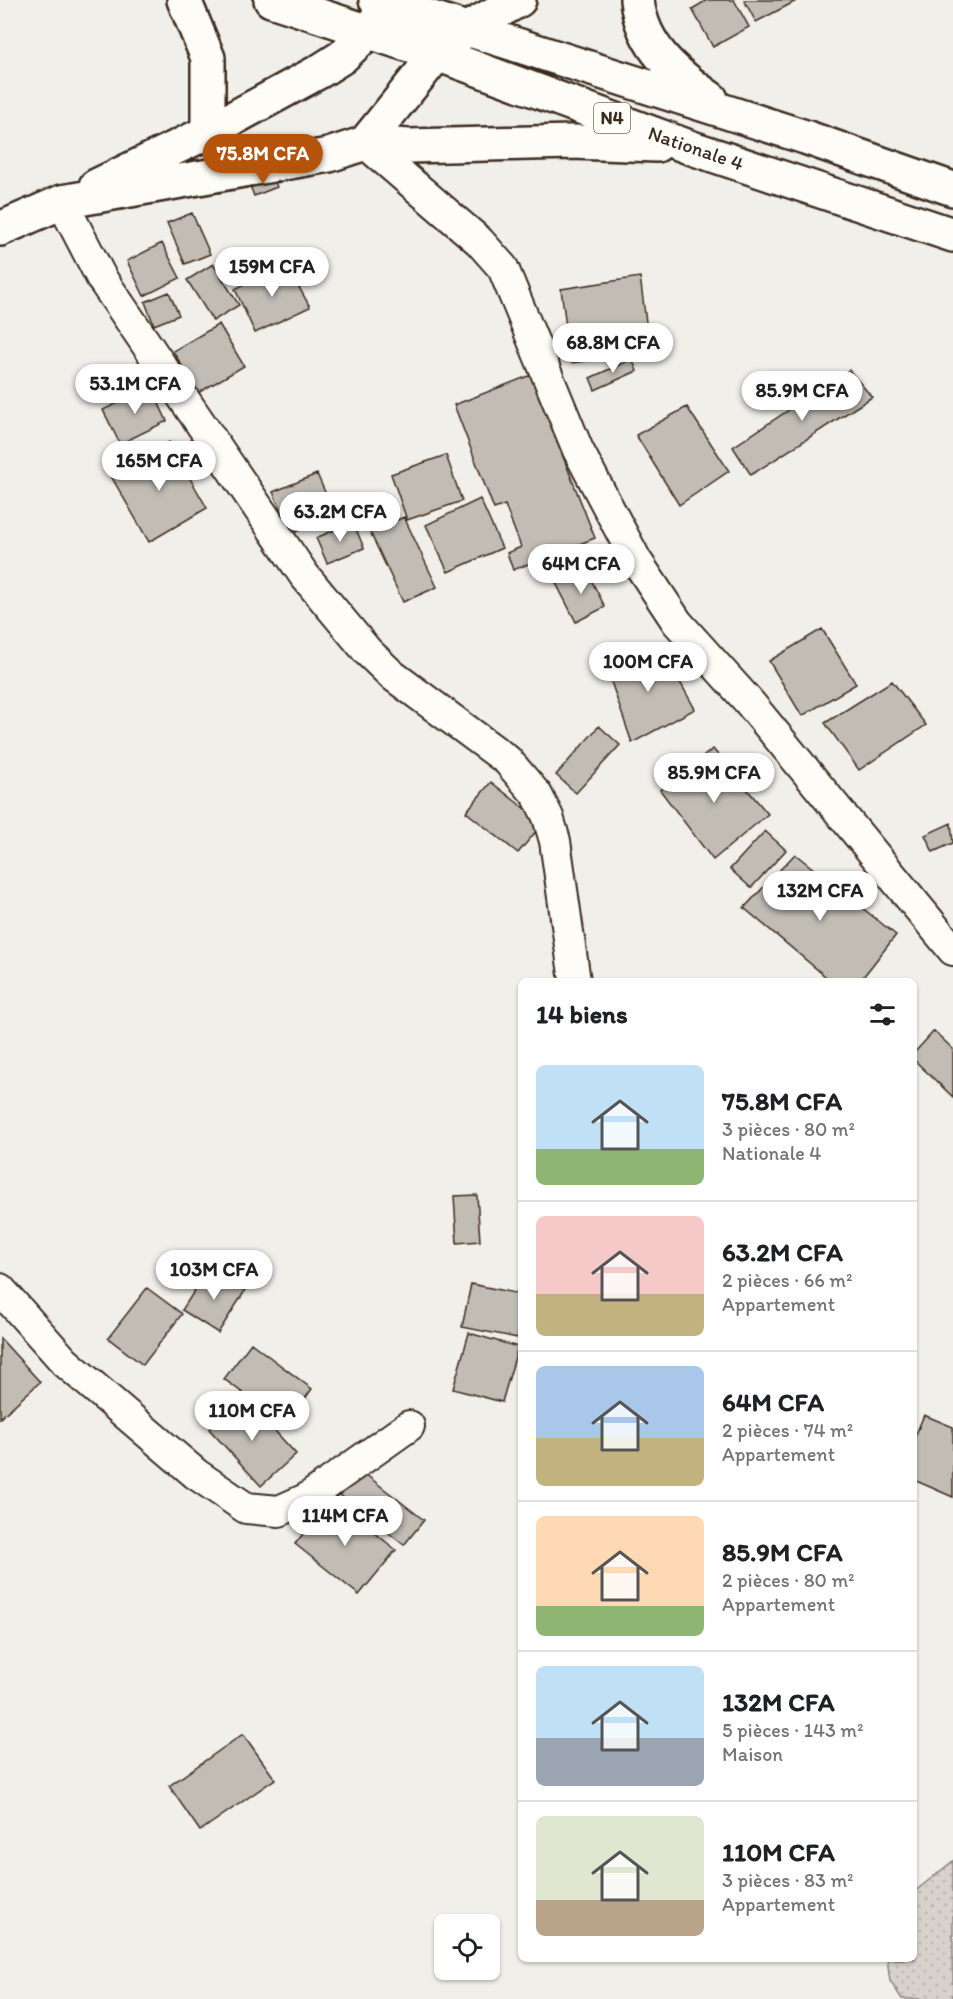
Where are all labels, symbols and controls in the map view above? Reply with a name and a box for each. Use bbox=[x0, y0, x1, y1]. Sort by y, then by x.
road number: N4 bbox=[594, 103, 630, 133]
street label: Nationale 4 bbox=[645, 120, 747, 176]
pin: 75.8M CFA bbox=[194, 134, 332, 185]
text: 75.8M CFA bbox=[217, 141, 309, 165]
pin: 159M CFA bbox=[210, 247, 334, 298]
text: 159M CFA bbox=[229, 254, 315, 278]
pin: 68.8M CFA bbox=[544, 323, 682, 374]
text: 68.8M CFA bbox=[566, 330, 660, 354]
pin: 53.1M CFA bbox=[66, 364, 204, 415]
text: 53.1M CFA bbox=[89, 371, 181, 395]
pin: 85.9M CFA bbox=[733, 371, 871, 422]
text: 85.9M CFA bbox=[756, 378, 848, 402]
pin: 165M CFA bbox=[97, 441, 221, 492]
text: 165M CFA bbox=[116, 448, 202, 472]
pin: 63.2M CFA bbox=[271, 492, 409, 543]
text: 63.2M CFA bbox=[294, 499, 386, 523]
pin: 64M CFA bbox=[526, 544, 636, 595]
text: 64M CFA bbox=[542, 551, 620, 575]
pin: 100M CFA bbox=[586, 642, 710, 693]
text: 100M CFA bbox=[603, 649, 693, 673]
pin: 85.9M CFA bbox=[645, 753, 783, 804]
text: 85.9M CFA bbox=[668, 760, 760, 784]
pin: 132M CFA bbox=[758, 871, 882, 922]
text: 132M CFA bbox=[777, 878, 863, 902]
text: 14 biens bbox=[536, 998, 628, 1030]
icon: filters bbox=[866, 998, 899, 1031]
text: 75.8M CFA bbox=[722, 1085, 842, 1117]
icon: home bbox=[584, 1089, 656, 1161]
text: 3 pièces · 80 m² bbox=[722, 1117, 855, 1141]
text: Nationale 4 bbox=[722, 1141, 821, 1165]
text: 63.2M CFA bbox=[722, 1236, 843, 1268]
icon: home bbox=[584, 1240, 656, 1312]
pin: 103M CFA bbox=[152, 1250, 276, 1301]
text: 103M CFA bbox=[170, 1257, 258, 1281]
text: 2 pièces · 66 m² bbox=[722, 1268, 852, 1292]
text: Appartement bbox=[722, 1292, 835, 1316]
text: 64M CFA bbox=[722, 1386, 824, 1418]
icon: home bbox=[584, 1390, 656, 1462]
pin: 110M CFA bbox=[190, 1391, 314, 1442]
text: 110M CFA bbox=[209, 1398, 295, 1422]
text: 2 pièces · 74 m² bbox=[722, 1418, 853, 1442]
text: Appartement bbox=[722, 1442, 835, 1466]
pin: 114M CFA bbox=[283, 1496, 407, 1547]
text: 114M CFA bbox=[302, 1503, 388, 1527]
text: 85.9M CFA bbox=[722, 1536, 843, 1568]
icon: home bbox=[584, 1540, 656, 1612]
text: 2 pièces · 80 m² bbox=[722, 1568, 855, 1592]
text: Appartement bbox=[722, 1592, 835, 1616]
text: 132M CFA bbox=[722, 1686, 835, 1718]
icon: home bbox=[584, 1690, 656, 1762]
text: 5 pièces · 143 m² bbox=[722, 1718, 863, 1742]
text: Maison bbox=[722, 1742, 783, 1766]
text: 110M CFA bbox=[722, 1836, 835, 1868]
icon: home bbox=[584, 1840, 656, 1912]
text: 3 pièces · 83 m² bbox=[722, 1868, 853, 1892]
text: Appartement bbox=[722, 1892, 835, 1916]
map controls bbox=[434, 1914, 500, 1980]
button: locate bbox=[434, 1914, 500, 1980]

